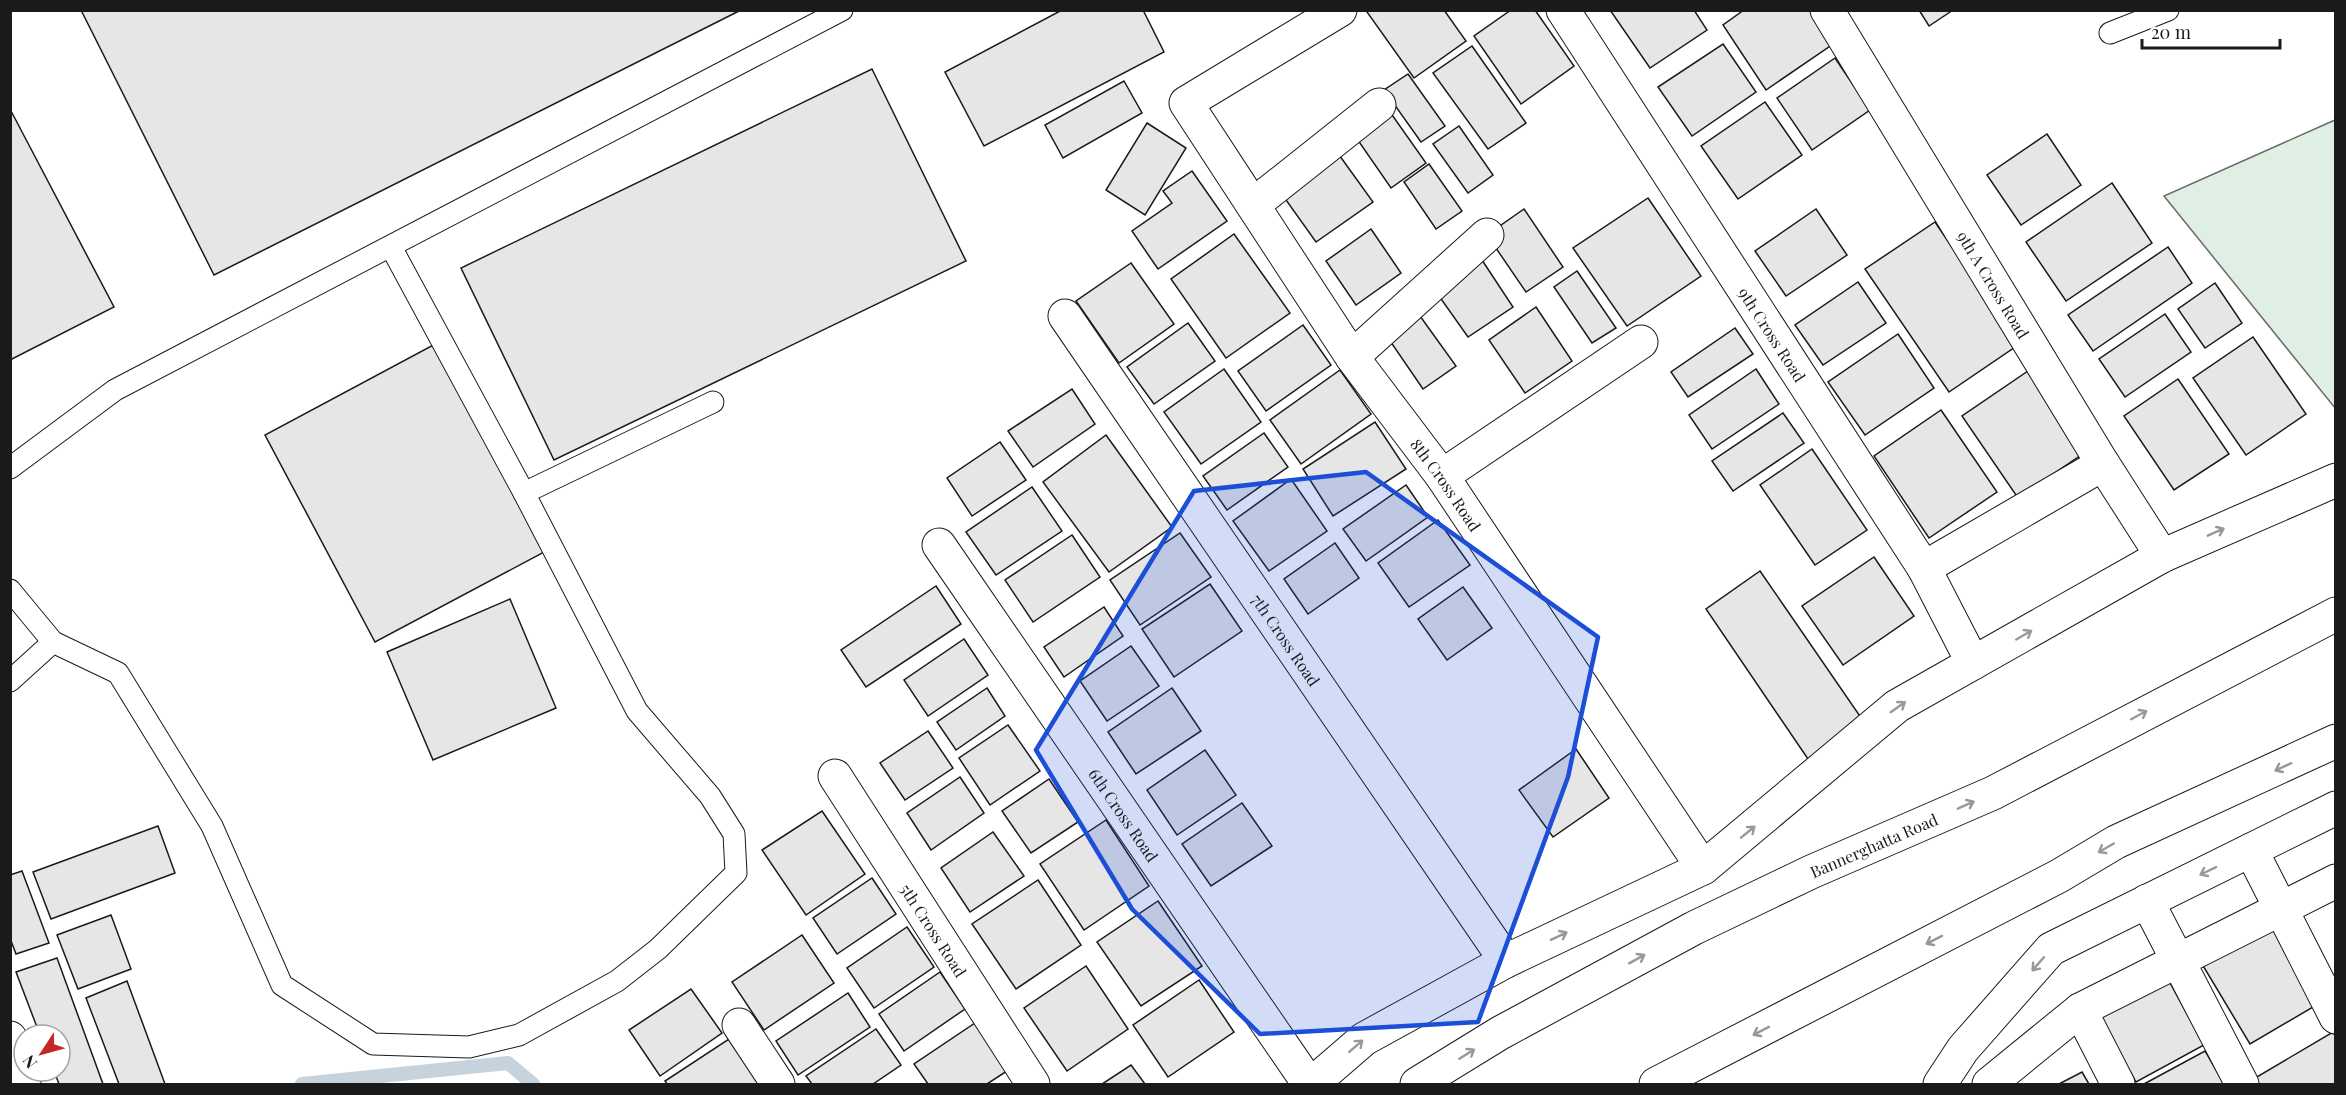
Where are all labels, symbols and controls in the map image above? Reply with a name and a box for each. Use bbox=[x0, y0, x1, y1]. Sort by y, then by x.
scale bar bbox=[2142, 12, 2280, 50]
text: 20 m bbox=[2151, 20, 2191, 44]
street label: 9th A Cross Road bbox=[1953, 227, 2034, 342]
street label: 9th Cross Road bbox=[1734, 283, 1811, 385]
street label: 8th Cross Road bbox=[1407, 434, 1486, 535]
one-way arrow bbox=[2207, 526, 2225, 537]
street label: 7th Cross Road bbox=[1247, 590, 1325, 690]
one-way arrow bbox=[2015, 628, 2032, 640]
one-way arrow bbox=[1889, 701, 1905, 713]
one-way arrow bbox=[2130, 709, 2147, 721]
one-way arrow bbox=[2274, 761, 2292, 773]
street label: 6th Cross Road bbox=[1085, 764, 1163, 865]
one-way arrow bbox=[1956, 798, 1974, 810]
street label: Bannerghatta Road bbox=[1807, 808, 1941, 882]
one-way arrow bbox=[1740, 825, 1756, 838]
one-way arrow bbox=[2098, 843, 2115, 855]
one-way arrow bbox=[2199, 866, 2217, 878]
street label: 5th Cross Road bbox=[896, 879, 972, 981]
one-way arrow bbox=[1549, 930, 1567, 942]
one-way arrow bbox=[1925, 935, 1943, 946]
one-way arrow bbox=[1628, 953, 1645, 965]
one-way arrow bbox=[2031, 956, 2045, 971]
north arrow bbox=[12, 1023, 72, 1083]
one-way arrow bbox=[1752, 1025, 1770, 1037]
one-way arrow bbox=[1348, 1039, 1363, 1053]
one-way arrow bbox=[1458, 1047, 1475, 1059]
text: N bbox=[17, 1051, 41, 1073]

